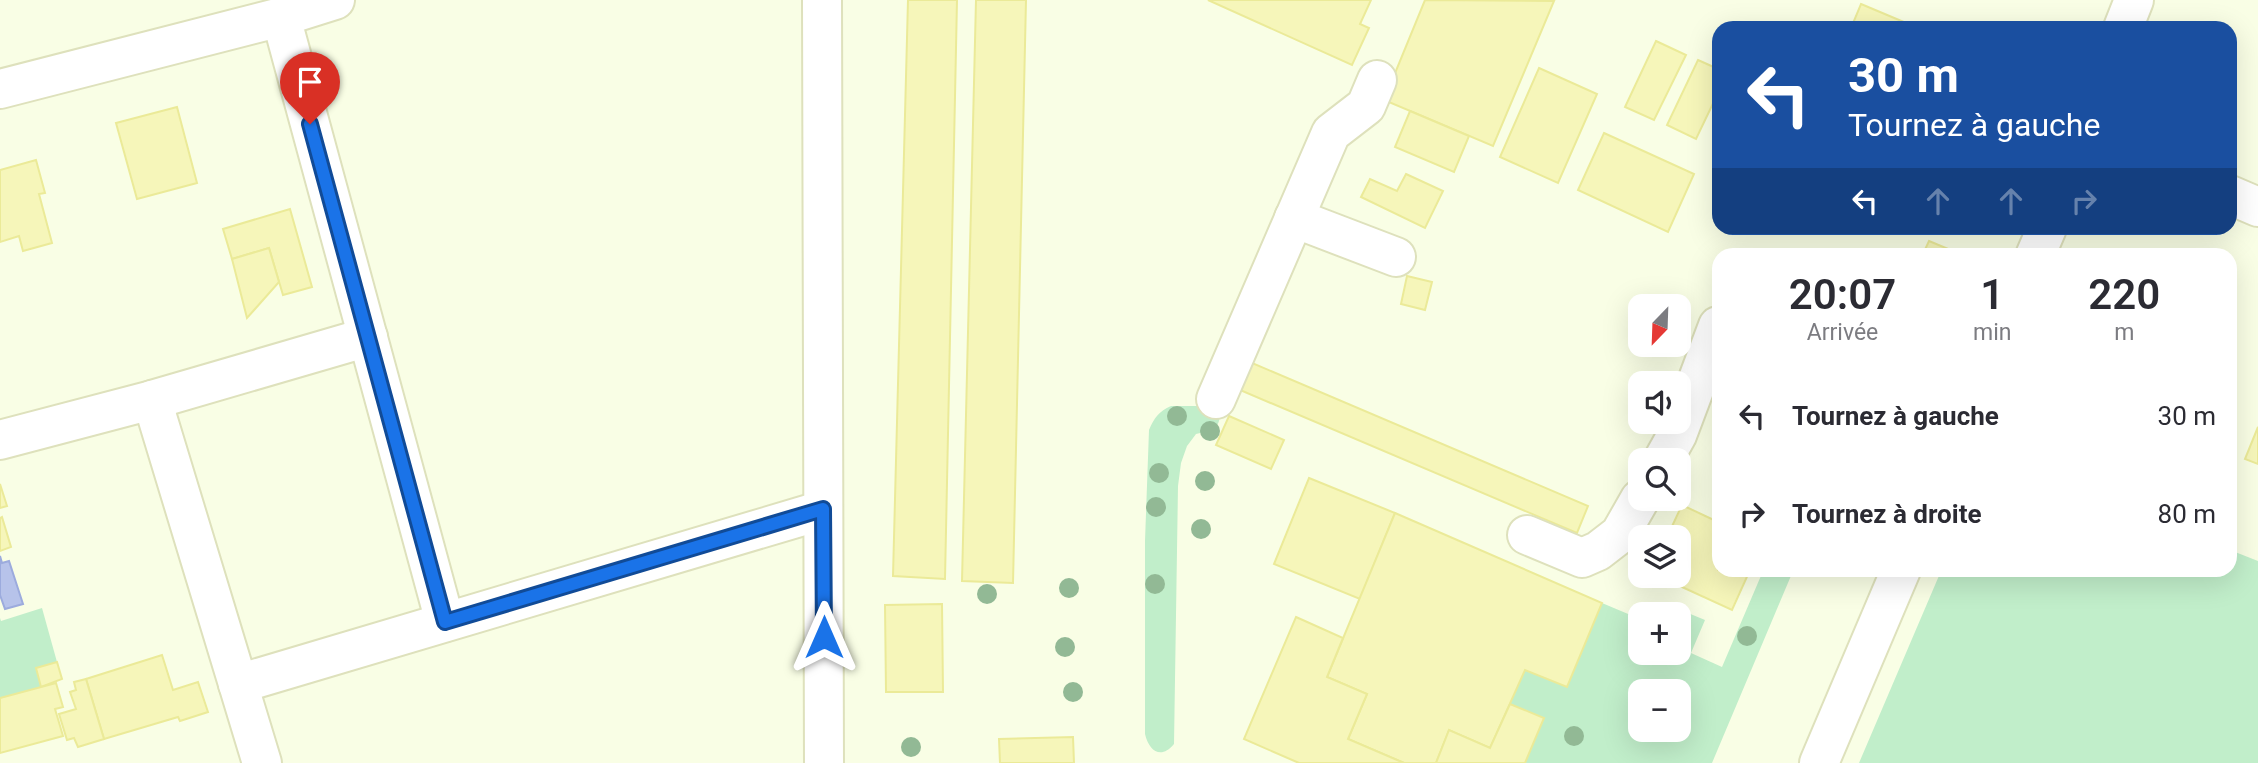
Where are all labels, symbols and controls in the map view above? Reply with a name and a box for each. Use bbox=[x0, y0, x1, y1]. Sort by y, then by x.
text: 30 m bbox=[1848, 47, 1959, 104]
icon: left bbox=[1733, 49, 1824, 140]
pin bbox=[280, 52, 340, 124]
icon: arrive bbox=[291, 63, 329, 101]
text: Tournez à gauche bbox=[1848, 106, 2100, 144]
icon: left bbox=[1846, 182, 1884, 220]
icon: ahead bbox=[1919, 182, 1957, 220]
icon: ahead bbox=[1992, 182, 2030, 220]
icon: right bbox=[2065, 182, 2103, 220]
text: 20:07 bbox=[1789, 270, 1896, 319]
text: 1 bbox=[1980, 270, 2004, 319]
text: 220 bbox=[2088, 270, 2160, 319]
north arrow bbox=[1628, 294, 1690, 357]
map controls bbox=[1628, 294, 1691, 742]
text: Arrivée bbox=[1807, 319, 1878, 346]
text: min bbox=[1973, 319, 2011, 346]
text: m bbox=[2114, 319, 2134, 346]
button: sound bbox=[1628, 371, 1691, 434]
icon: left bbox=[1733, 397, 1771, 435]
text: Tournez à gauche bbox=[1792, 401, 1999, 431]
text: 30 m bbox=[2158, 401, 2216, 431]
button: search bbox=[1628, 448, 1691, 511]
icon: right bbox=[1733, 495, 1771, 533]
text: Tournez à droite bbox=[1792, 499, 1982, 529]
text: 80 m bbox=[2158, 499, 2216, 529]
button: layers bbox=[1628, 525, 1691, 588]
position arrow bbox=[787, 600, 861, 674]
button: + bbox=[1628, 602, 1691, 665]
button: − bbox=[1628, 679, 1691, 742]

